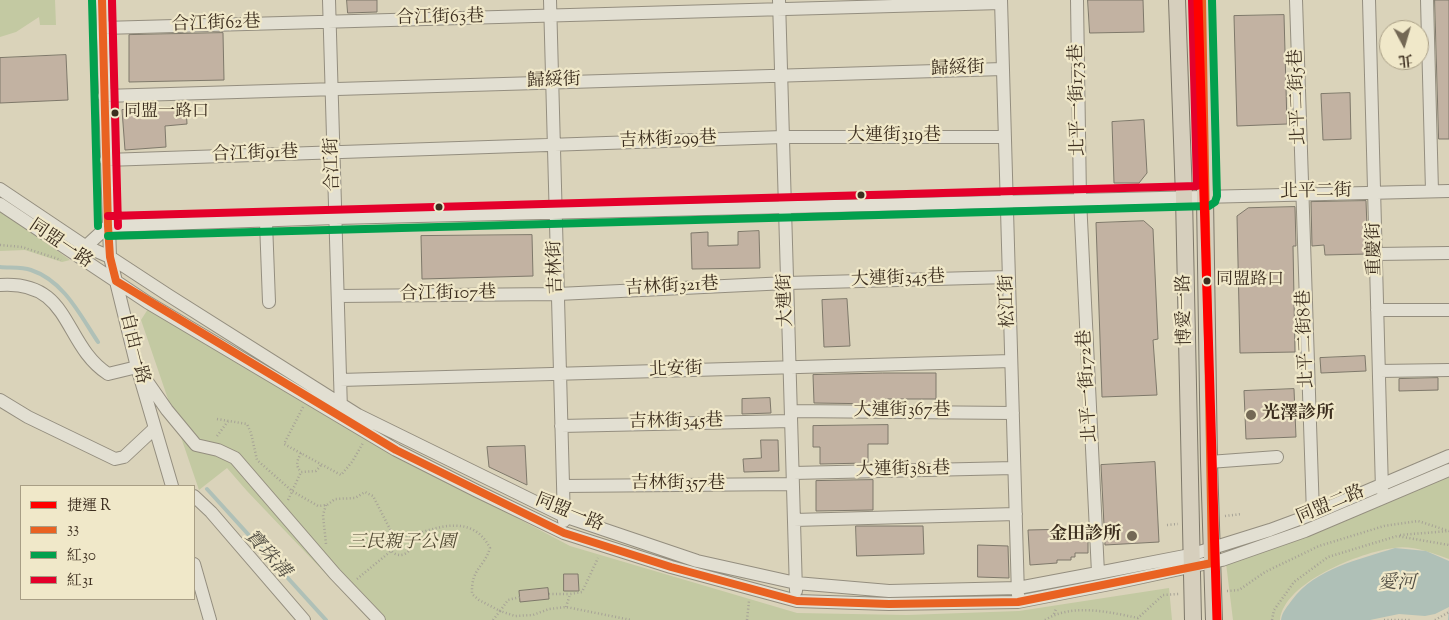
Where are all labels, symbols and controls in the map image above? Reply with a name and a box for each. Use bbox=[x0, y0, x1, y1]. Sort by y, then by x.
street label: 合江街63巷 bbox=[396, 7, 484, 31]
street label: 合江街62巷 bbox=[171, 13, 261, 37]
north arrow bbox=[1379, 20, 1429, 70]
street label: 北平一街173巷 bbox=[1067, 44, 1091, 156]
text: 北 bbox=[1397, 48, 1413, 70]
street label: 北平二街5巷 bbox=[1287, 49, 1311, 145]
street label: 歸綏街 bbox=[931, 58, 985, 82]
street label: 歸綏街 bbox=[527, 70, 581, 94]
place label: 同盟一路口 bbox=[124, 103, 209, 123]
marker: 同盟一路口 bbox=[110, 108, 120, 118]
street label: 大連街319巷 bbox=[847, 126, 941, 148]
street label: 吉林街299巷 bbox=[619, 128, 717, 154]
street label: 合江街 bbox=[322, 137, 346, 191]
street label: 合江街91巷 bbox=[211, 143, 299, 167]
street label: 北平二街 bbox=[1280, 182, 1352, 204]
unlabelled marker bbox=[856, 190, 866, 200]
unlabelled marker bbox=[434, 202, 444, 212]
street label: 同盟一路 bbox=[24, 216, 96, 274]
street label: 重慶街 bbox=[1365, 222, 1387, 276]
street label: 吉林街 bbox=[545, 240, 569, 294]
street label: 大連街345巷 bbox=[850, 268, 946, 292]
place label: 同盟路口 bbox=[1216, 271, 1284, 291]
street label: 大連街 bbox=[775, 273, 799, 327]
street label: 松江街 bbox=[997, 274, 1021, 328]
street label: 博愛一路 bbox=[1175, 274, 1197, 346]
street label: 吉林街321巷 bbox=[625, 275, 719, 301]
marker: 同盟路口 bbox=[1202, 276, 1212, 286]
street label: 合江街107巷 bbox=[400, 283, 496, 307]
street label: 北平二街8巷 bbox=[1294, 289, 1320, 389]
street label: 自由一路 bbox=[114, 311, 152, 387]
street label: 北平一街172巷 bbox=[1075, 329, 1103, 443]
street label: 北安街 bbox=[649, 359, 703, 383]
street label: 大連街367巷 bbox=[853, 401, 951, 423]
place label: 光澤診所 bbox=[1262, 404, 1334, 426]
marker: 光澤診所 bbox=[1244, 408, 1258, 422]
street label: 吉林街345巷 bbox=[629, 411, 723, 435]
street label: 大連街381巷 bbox=[856, 459, 950, 483]
street label: 吉林街357巷 bbox=[631, 474, 725, 496]
street label: 同盟二路 bbox=[1294, 482, 1368, 530]
legend bbox=[20, 485, 195, 600]
street label: 同盟一路 bbox=[532, 491, 606, 537]
text: 捷運 R bbox=[67, 496, 111, 517]
text: 33 bbox=[67, 519, 79, 540]
place label: 金田診所 bbox=[1049, 525, 1121, 547]
water label: 寶珠溝 bbox=[238, 526, 294, 584]
marker: 金田診所 bbox=[1125, 529, 1139, 543]
park label: 三民親子公園 bbox=[348, 533, 456, 555]
text: 紅30 bbox=[67, 546, 96, 567]
text: 紅31 bbox=[67, 571, 93, 592]
water label: 愛河 bbox=[1378, 574, 1416, 596]

